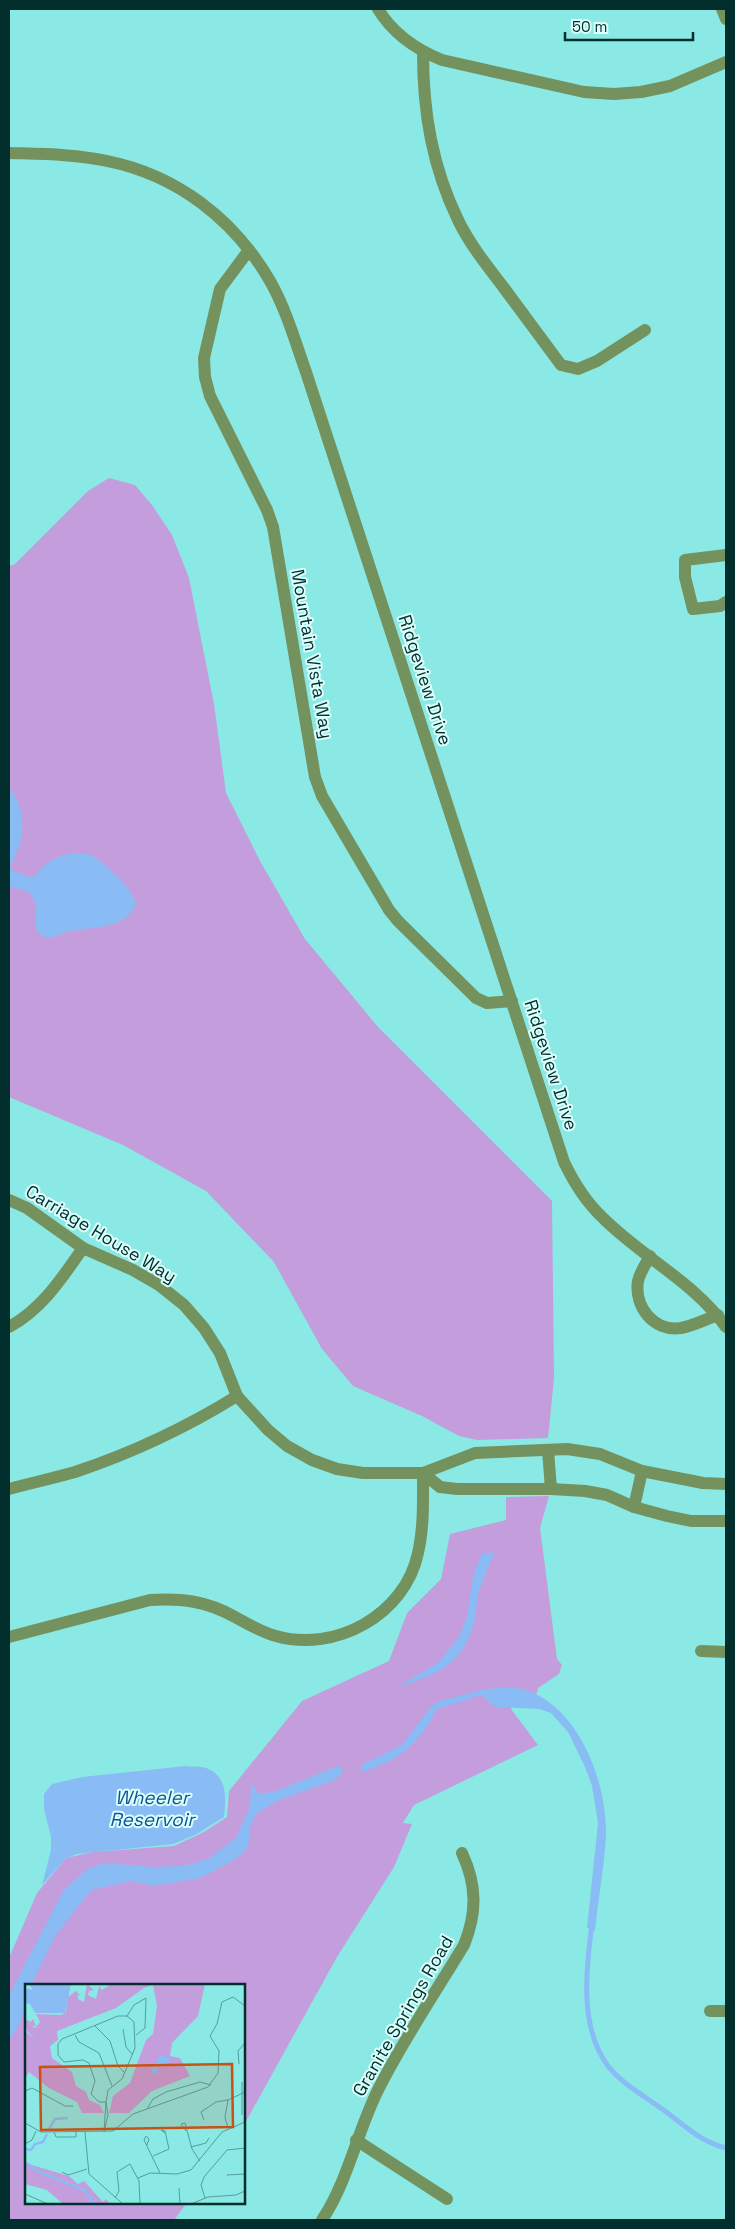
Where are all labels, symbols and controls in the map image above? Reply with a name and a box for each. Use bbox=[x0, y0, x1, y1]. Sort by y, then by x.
scale bar bbox=[565, 10, 692, 42]
text: 50 m bbox=[572, 17, 607, 36]
street label: Mountain Vista Way bbox=[286, 567, 339, 740]
street label: Ridgeview Drive bbox=[394, 612, 457, 748]
street label: Ridgeview Drive bbox=[520, 997, 583, 1133]
street label: Carriage House Way bbox=[22, 1179, 181, 1288]
water label: Wheeler Reservoir bbox=[109, 1785, 196, 1832]
street label: Granite Springs Road bbox=[347, 1931, 458, 2100]
inset map bbox=[25, 1984, 245, 2204]

